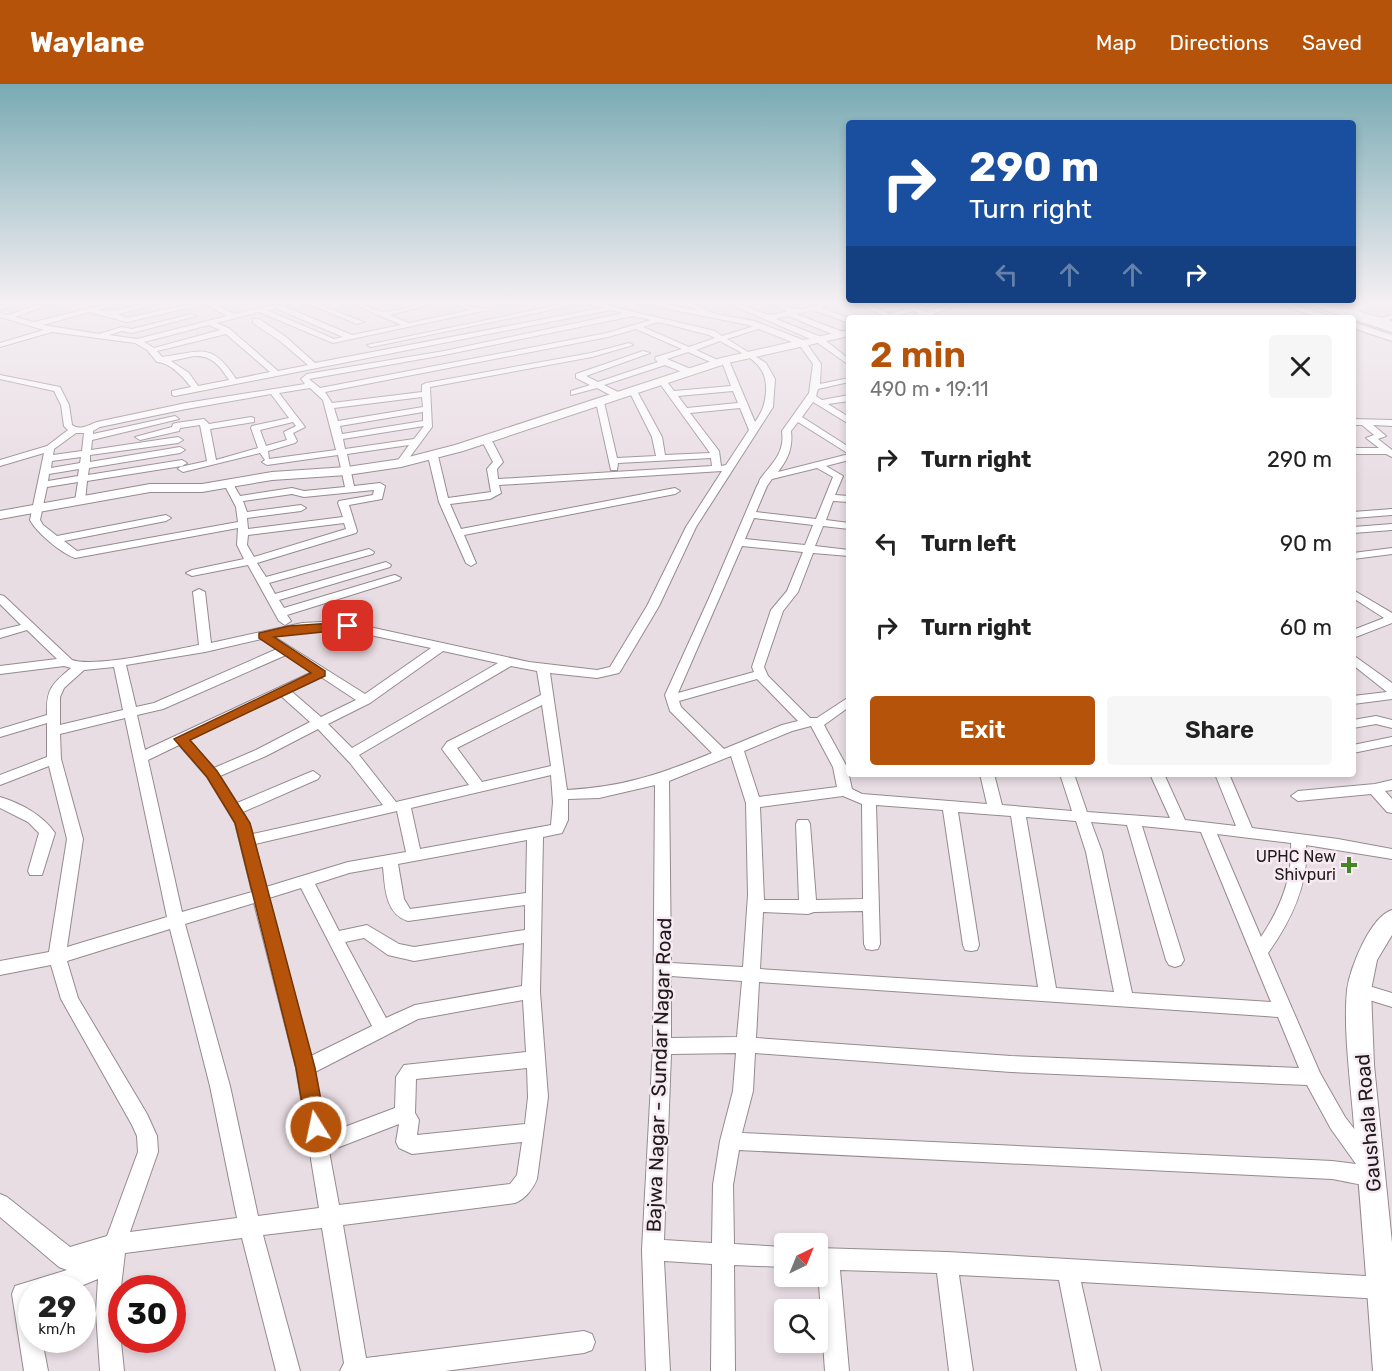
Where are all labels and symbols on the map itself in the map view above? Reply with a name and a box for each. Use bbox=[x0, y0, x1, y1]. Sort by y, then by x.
pin bbox=[322, 600, 373, 651]
place label: UPHC New Shivpuri bbox=[1256, 847, 1336, 884]
marker: UPHC New Shivpuri bbox=[1340, 856, 1358, 874]
street label: Bajwa Nagar - Sundar Nagar Road bbox=[642, 917, 676, 1233]
street label: Gaushala Road bbox=[1350, 1053, 1386, 1193]
position arrow bbox=[284, 1095, 348, 1159]
north arrow bbox=[774, 1233, 828, 1287]
speed limit sign: 30 bbox=[108, 1275, 186, 1353]

